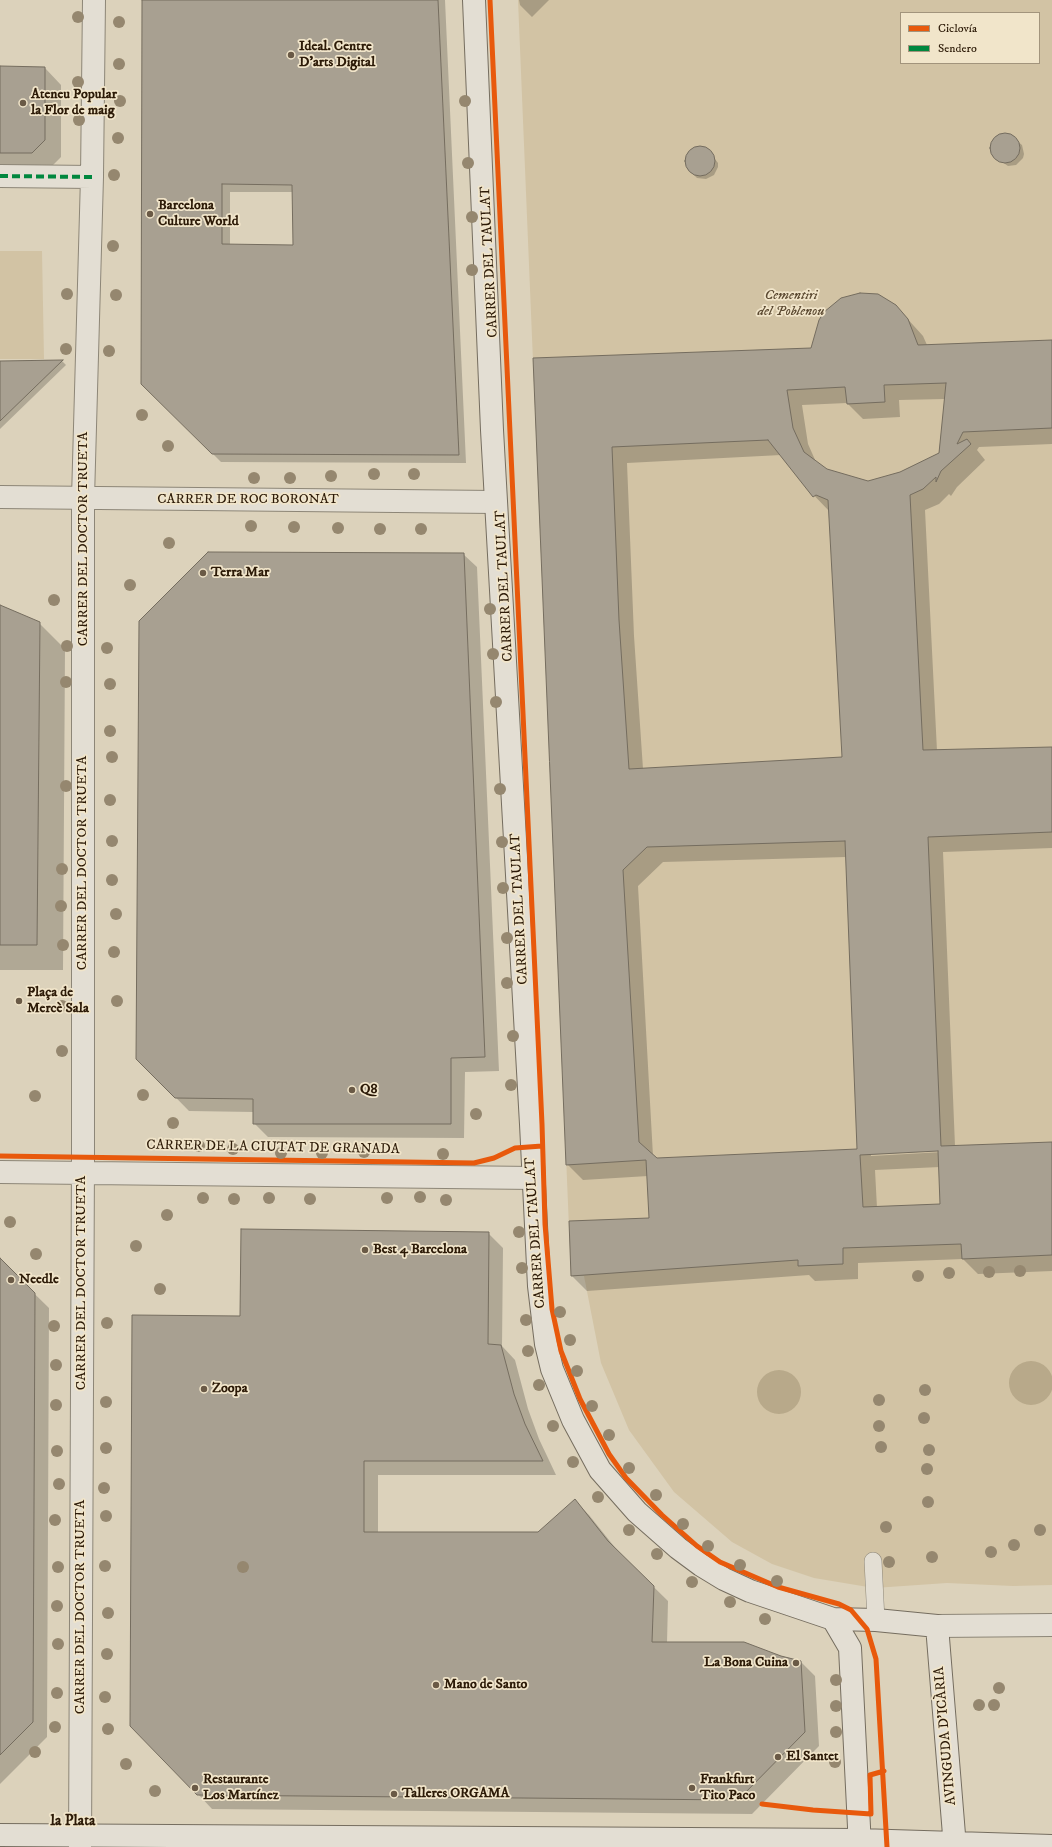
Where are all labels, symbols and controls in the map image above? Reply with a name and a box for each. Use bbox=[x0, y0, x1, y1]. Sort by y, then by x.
legend bbox=[900, 12, 1040, 64]
text: Ciclovía bbox=[938, 21, 977, 36]
place label: Ideal. Centre D'arts Digital bbox=[299, 39, 375, 72]
text: Sendero bbox=[938, 41, 977, 56]
marker: Ideal. Centre D'arts Digital bbox=[286, 50, 296, 60]
place label: Ateneu Popular la Flor de maig bbox=[31, 87, 117, 120]
marker: Ateneu Popular la Flor de maig bbox=[18, 98, 28, 108]
street label: CARRER DEL TAULAT bbox=[478, 186, 502, 338]
place label: Barcelona Culture World bbox=[158, 198, 239, 230]
marker: Barcelona Culture World bbox=[145, 209, 155, 219]
park label: Cementiri del Poblenou bbox=[757, 288, 825, 320]
street label: CARRER DEL DOCTOR TRUETA bbox=[76, 432, 92, 646]
street label: CARRER DE ROC BORONAT bbox=[157, 492, 339, 508]
street label: CARRER DEL TAULAT bbox=[493, 510, 517, 662]
place label: Terra Mar bbox=[211, 565, 269, 581]
marker: Terra Mar bbox=[198, 568, 208, 578]
street label: CARRER DEL DOCTOR TRUETA bbox=[75, 756, 91, 970]
street label: CARRER DEL TAULAT bbox=[508, 833, 532, 985]
place label: Plaça de Mercè Sala bbox=[27, 985, 89, 1018]
marker: Plaça de Mercè Sala bbox=[14, 996, 24, 1006]
place label: Q8 bbox=[360, 1082, 377, 1098]
marker: Q8 bbox=[347, 1085, 357, 1095]
street label: CARRER DE LA CIUTAT DE GRANADA bbox=[146, 1137, 400, 1159]
street label: CARRER DEL TAULAT bbox=[522, 1157, 550, 1309]
street label: CARRER DEL DOCTOR TRUETA bbox=[74, 1176, 90, 1390]
place label: Best 4 Barcelona bbox=[373, 1242, 467, 1258]
marker: Best 4 Barcelona bbox=[360, 1245, 370, 1255]
place label: Needle bbox=[19, 1272, 59, 1288]
marker: Needle bbox=[6, 1275, 16, 1285]
place label: Zoopa bbox=[212, 1381, 248, 1397]
marker: Zoopa bbox=[199, 1384, 209, 1394]
street label: CARRER DEL DOCTOR TRUETA bbox=[73, 1500, 89, 1714]
place label: La Bona Cuina bbox=[704, 1655, 788, 1671]
marker: La Bona Cuina bbox=[791, 1658, 801, 1668]
street label: AVINGUDA D'ICÀRIA bbox=[932, 1666, 960, 1806]
place label: Mano de Santo bbox=[444, 1677, 527, 1693]
marker: Mano de Santo bbox=[431, 1680, 441, 1690]
place label: El Santet bbox=[786, 1749, 838, 1765]
marker: El Santet bbox=[773, 1752, 783, 1762]
place label: Restaurante Los Martínez bbox=[203, 1772, 279, 1804]
place label: Frankfurt Tito Paco bbox=[700, 1772, 755, 1804]
marker: Restaurante Los Martínez bbox=[190, 1783, 200, 1793]
marker: Frankfurt Tito Paco bbox=[687, 1783, 697, 1793]
place label: Talleres ORGAMA bbox=[402, 1786, 510, 1802]
marker: Talleres ORGAMA bbox=[389, 1789, 399, 1799]
district label: la Plata bbox=[51, 1813, 95, 1831]

